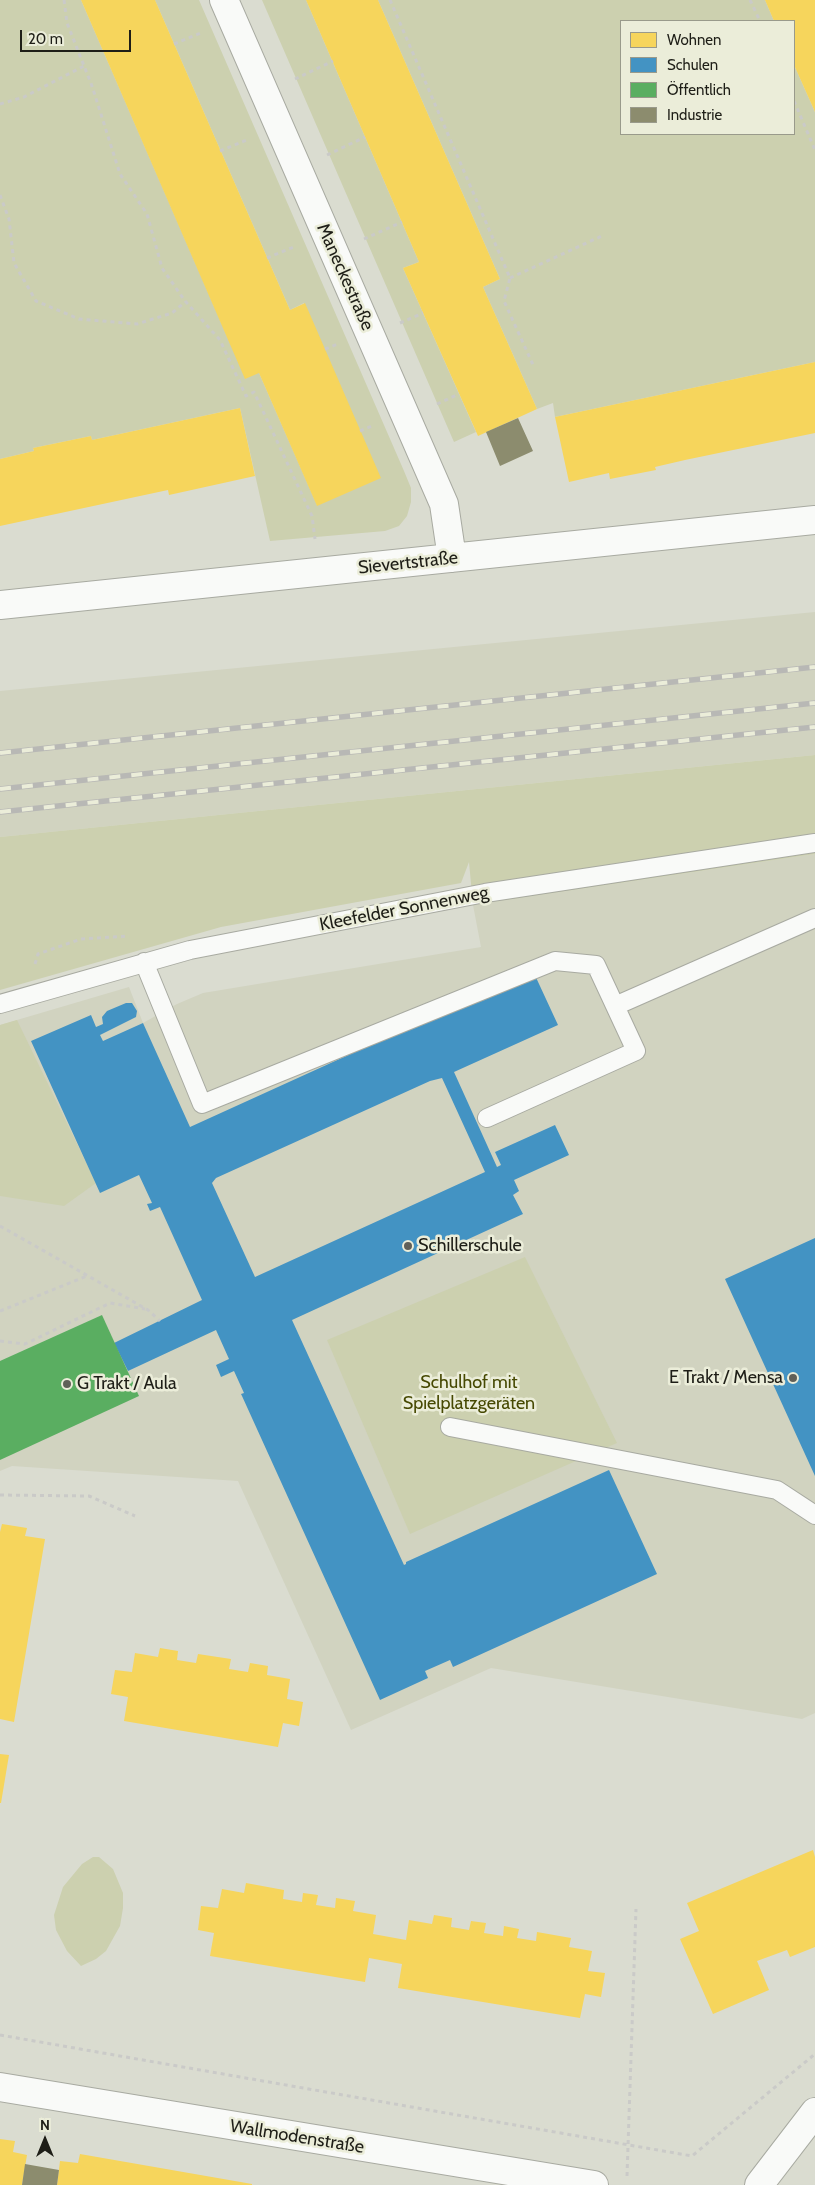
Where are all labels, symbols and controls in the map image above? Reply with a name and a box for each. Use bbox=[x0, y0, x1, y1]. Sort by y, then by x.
scale bar bbox=[22, 20, 134, 52]
legend bbox=[620, 20, 795, 135]
text: 20 m bbox=[28, 30, 63, 48]
text: Wohnen bbox=[667, 31, 721, 49]
text: Schulen bbox=[667, 56, 718, 74]
text: Öffentlich bbox=[667, 81, 731, 99]
text: Industrie bbox=[667, 106, 722, 124]
street label: Maneckestraße bbox=[312, 220, 378, 334]
street label: Sievertstraße bbox=[357, 547, 459, 579]
street label: Kleefelder Sonnenweg bbox=[318, 882, 490, 936]
place label: Schillerschule bbox=[418, 1235, 522, 1257]
marker: Schillerschule bbox=[402, 1240, 414, 1252]
place label: E Trakt / Mensa bbox=[669, 1367, 783, 1389]
park label: Schulhof mit Spielplatzgeräten bbox=[403, 1372, 535, 1415]
marker: E Trakt / Mensa bbox=[787, 1372, 799, 1384]
place label: G Trakt / Aula bbox=[77, 1373, 177, 1395]
marker: G Trakt / Aula bbox=[61, 1378, 73, 1390]
north arrow bbox=[20, 2115, 70, 2165]
text: N bbox=[40, 2116, 50, 2134]
street label: Wallmodenstraße bbox=[228, 2116, 366, 2158]

